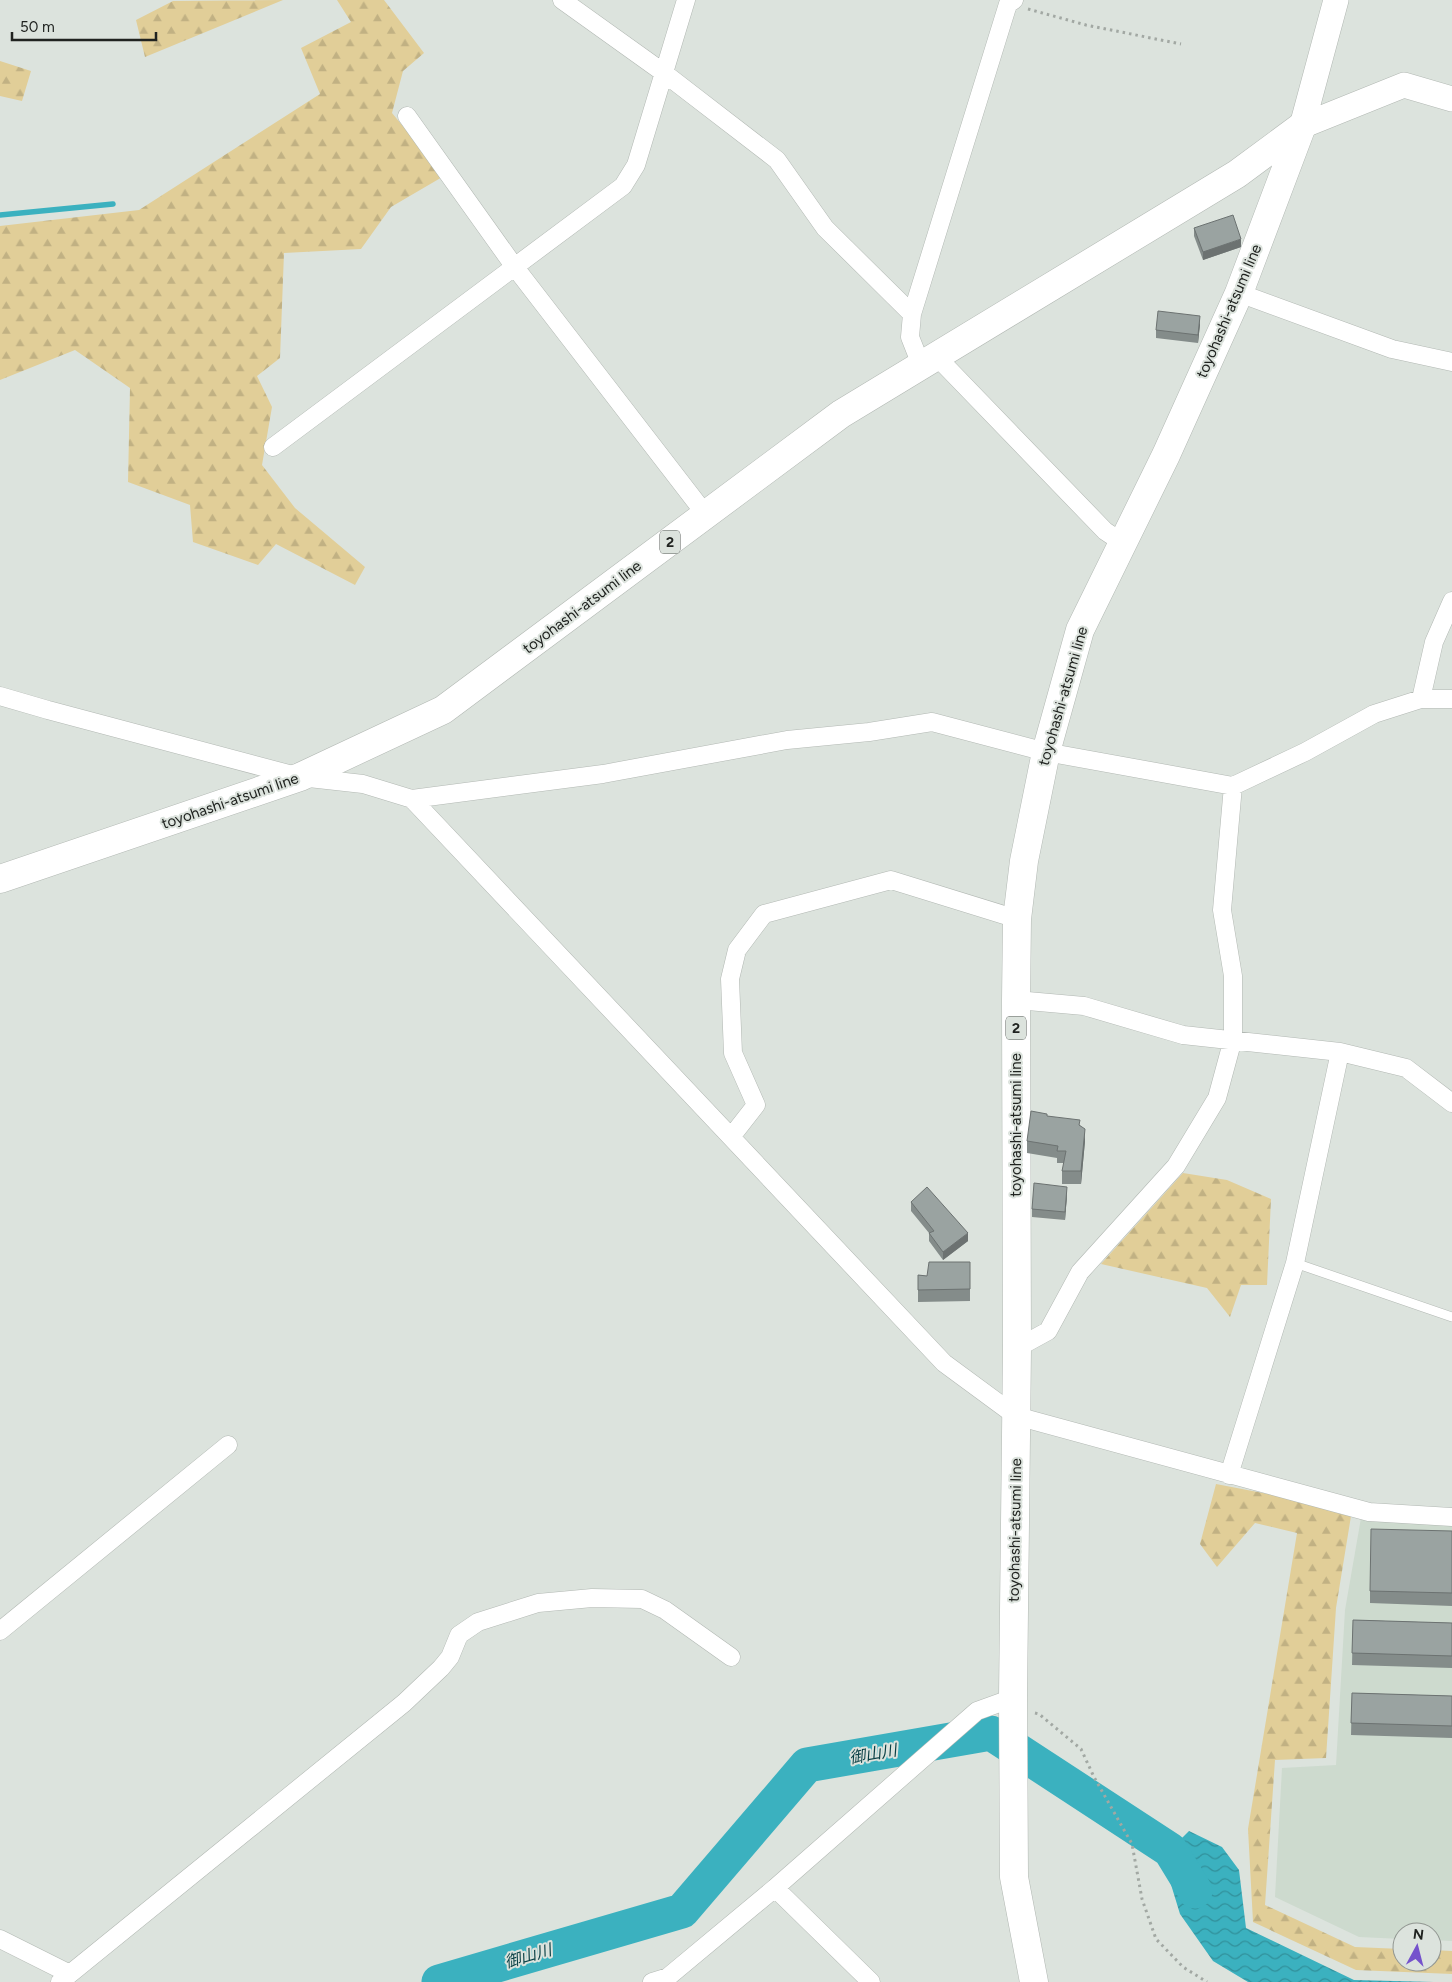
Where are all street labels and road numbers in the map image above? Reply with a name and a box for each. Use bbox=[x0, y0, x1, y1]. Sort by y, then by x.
street label: toyohashi-atsumi line bbox=[1193, 241, 1265, 381]
road number: 2 bbox=[660, 530, 680, 554]
street label: toyohashi-atsumi line bbox=[519, 557, 645, 657]
street label: toyohashi-atsumi line bbox=[1035, 624, 1091, 768]
street label: toyohashi-atsumi line bbox=[159, 769, 301, 833]
road number: 2 bbox=[1006, 1016, 1026, 1040]
street label: toyohashi-atsumi line bbox=[1007, 1053, 1025, 1197]
street label: toyohashi-atsumi line bbox=[1005, 1458, 1025, 1602]

